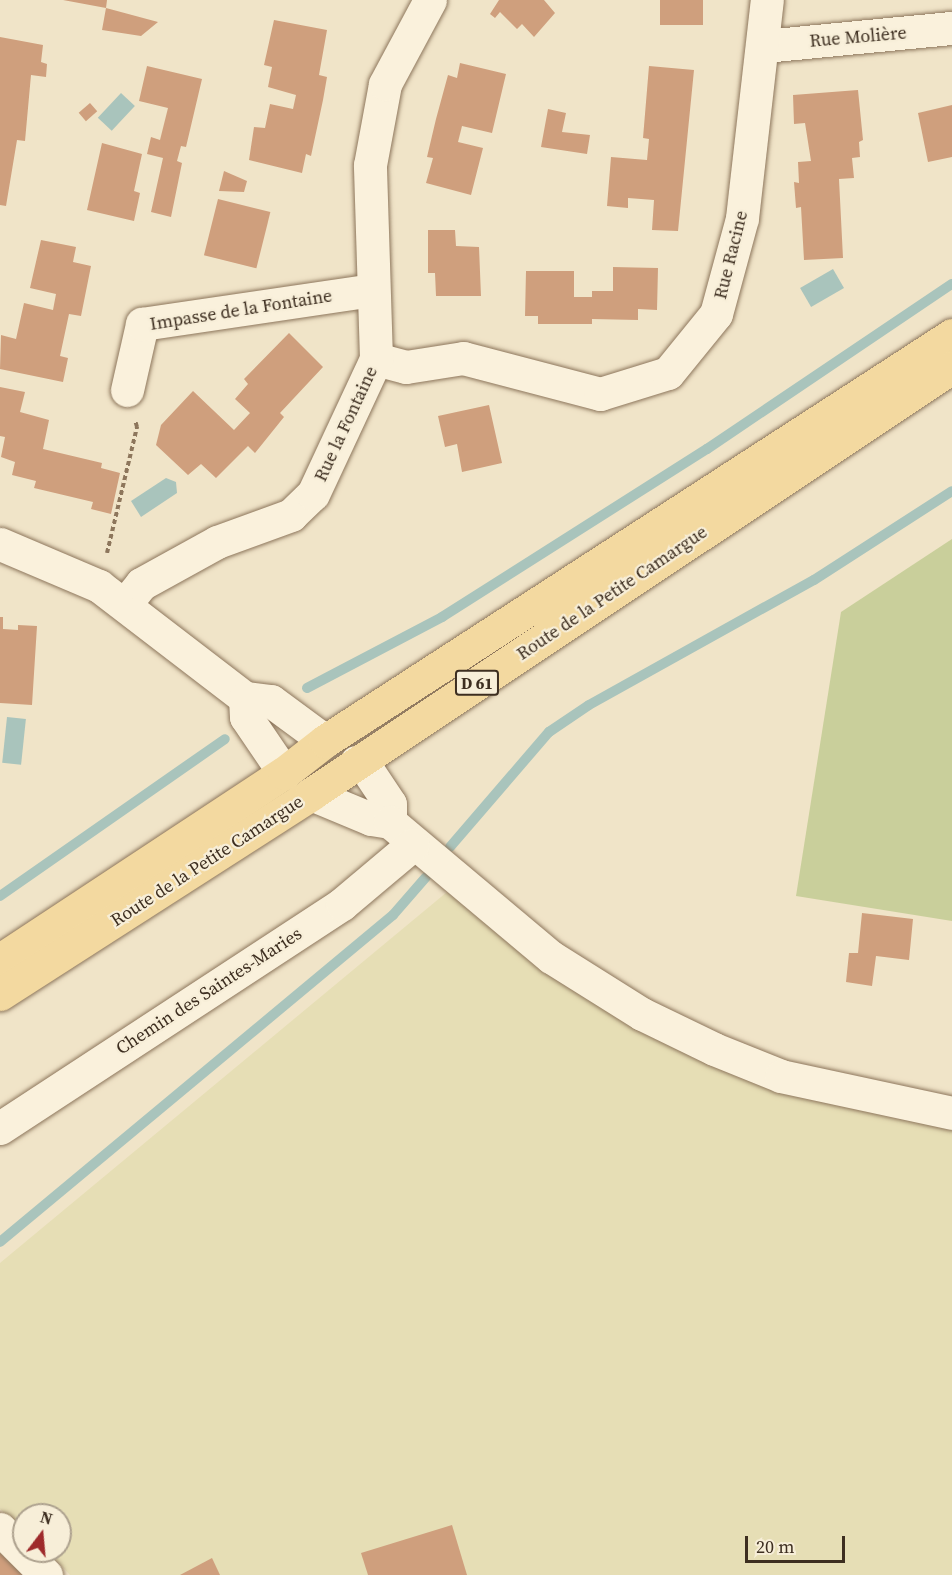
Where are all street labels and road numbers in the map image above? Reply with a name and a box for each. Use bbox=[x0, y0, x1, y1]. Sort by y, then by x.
street label: Rue Molière bbox=[809, 22, 907, 52]
street label: Rue Racine bbox=[710, 209, 752, 301]
street label: Impasse de la Fontaine bbox=[148, 285, 334, 335]
street label: Rue la Fontaine bbox=[310, 363, 382, 485]
street label: Route de la Petite Camargue bbox=[513, 521, 711, 665]
road number: D 61 bbox=[454, 670, 500, 696]
street label: Route de la Petite Camargue bbox=[107, 791, 307, 931]
street label: Chemin des Saintes-Maries bbox=[112, 923, 306, 1059]

